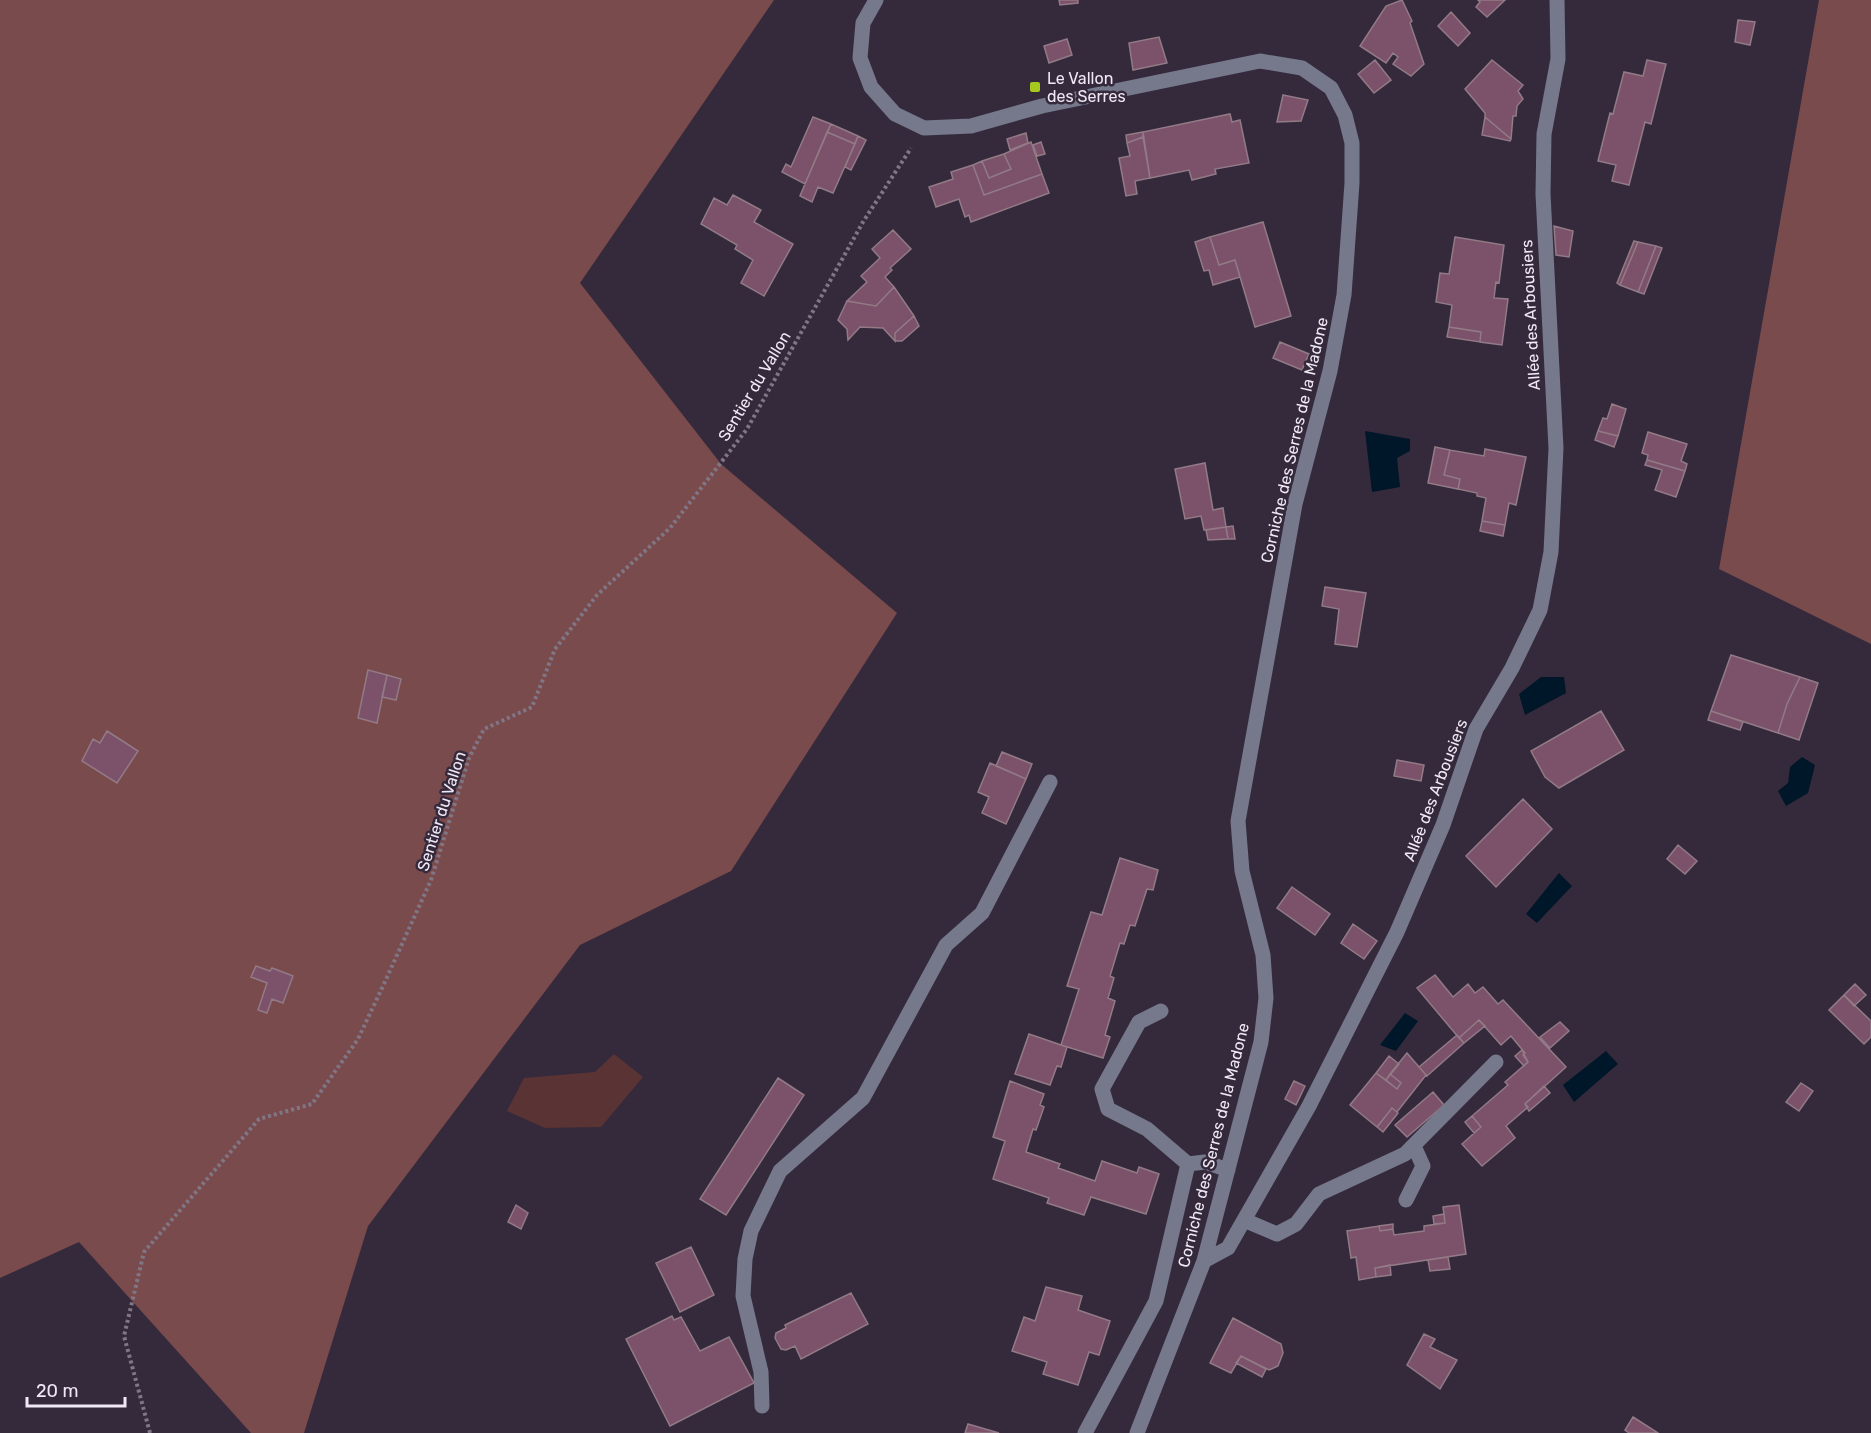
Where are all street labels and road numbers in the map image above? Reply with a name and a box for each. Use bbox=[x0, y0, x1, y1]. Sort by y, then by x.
street label: Allée des Arbousiers bbox=[1517, 239, 1544, 391]
street label: Corniche des Serres de la Madone bbox=[1257, 315, 1332, 565]
street label: Sentier du Vallon bbox=[714, 328, 795, 445]
street label: Allée des Arbousiers bbox=[1400, 716, 1471, 864]
street label: Sentier du Vallon bbox=[413, 749, 470, 873]
street label: Corniche des Serres de la Madone bbox=[1174, 1021, 1253, 1269]

